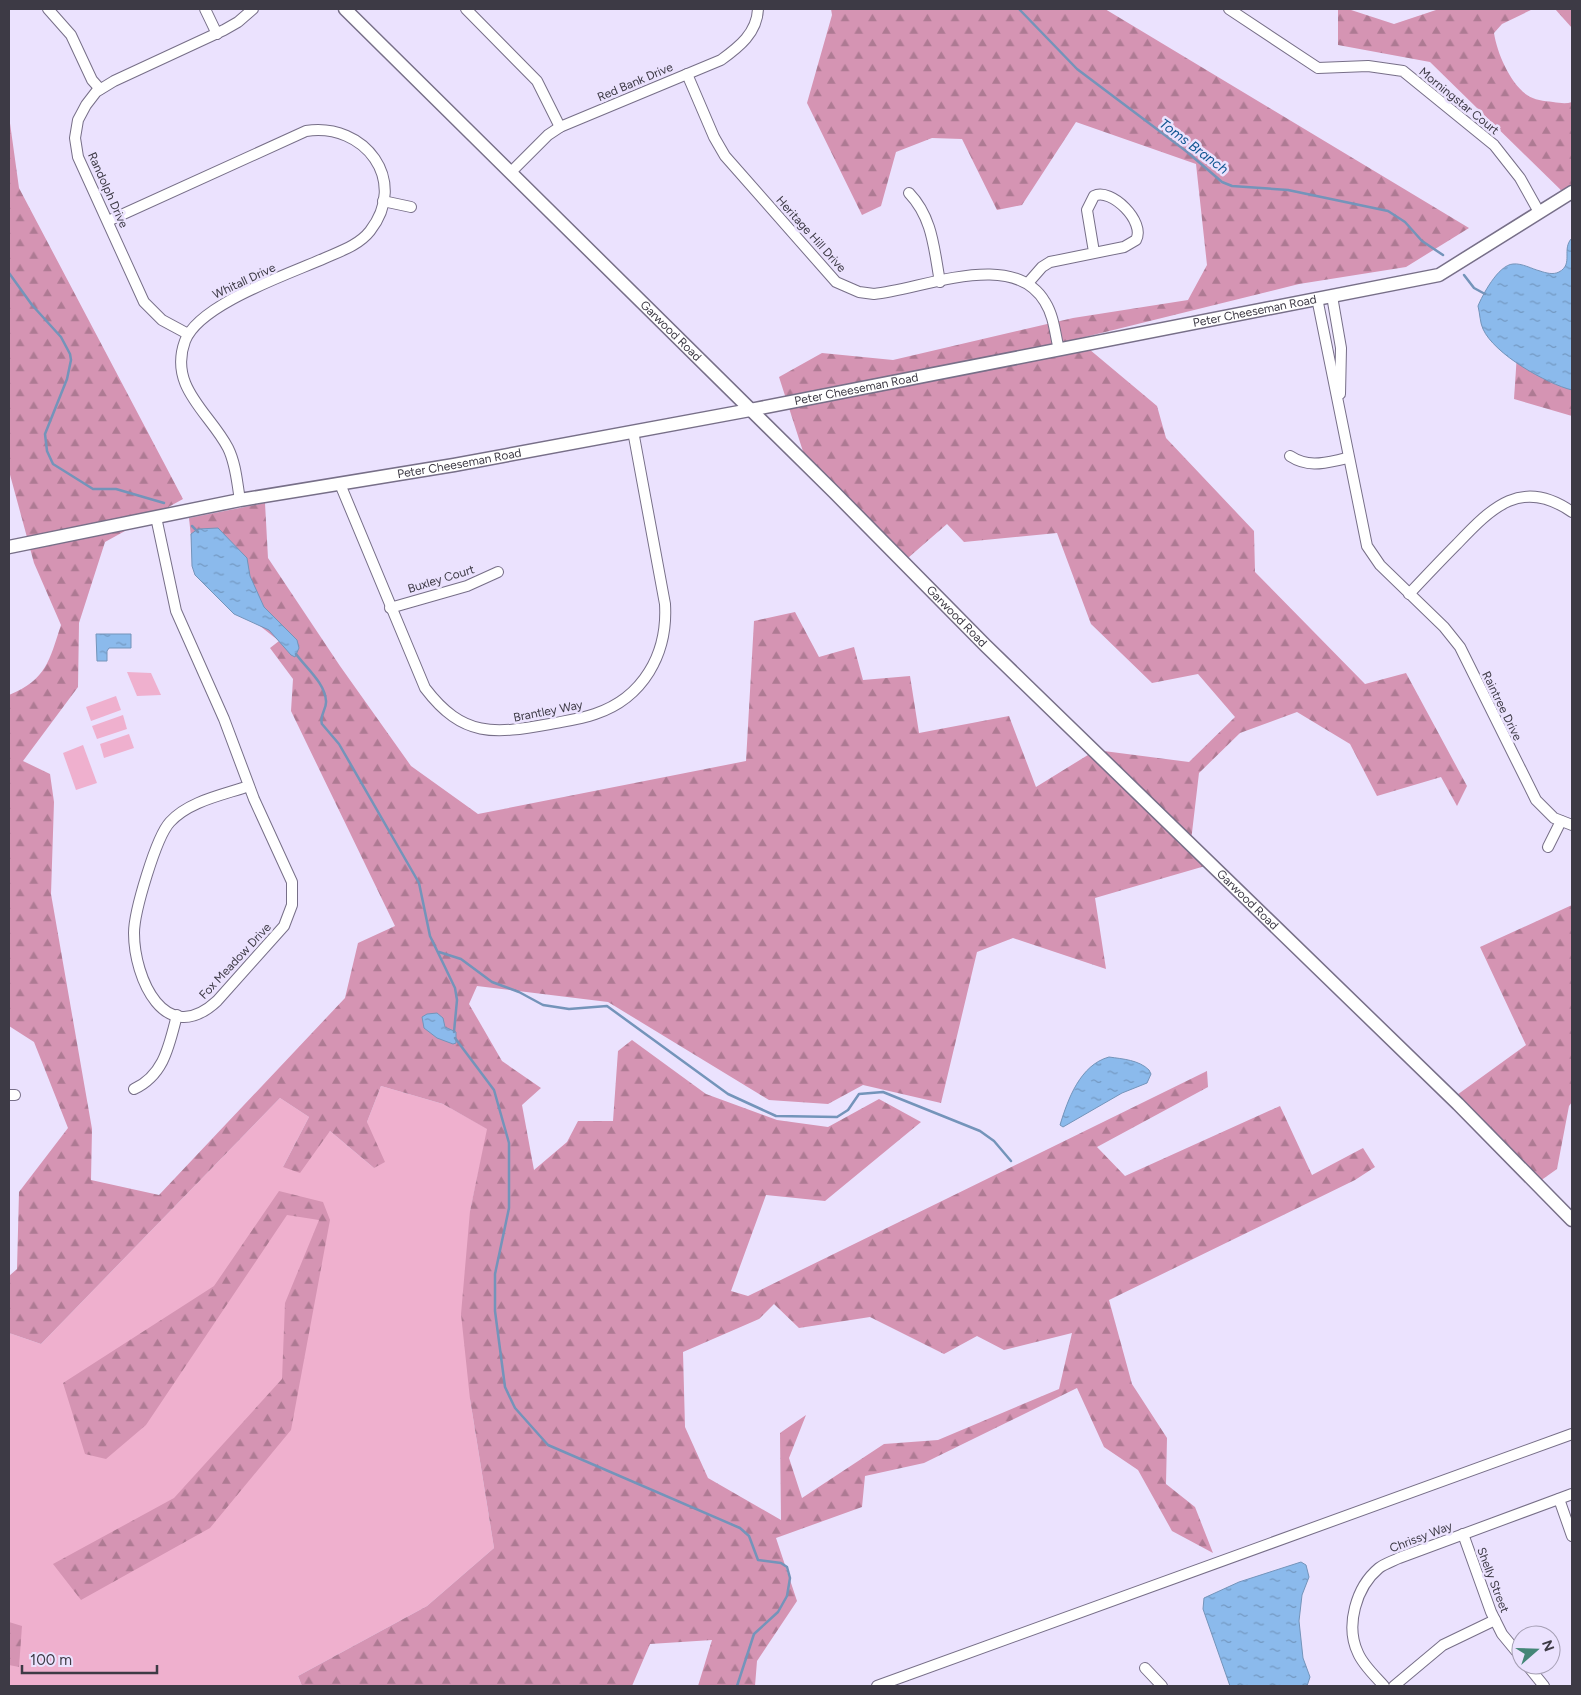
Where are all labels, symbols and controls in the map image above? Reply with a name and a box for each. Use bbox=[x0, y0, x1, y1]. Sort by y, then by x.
street label: Red Bank Drive bbox=[595, 60, 675, 104]
street label: Morningstar Court bbox=[1416, 65, 1502, 138]
water label: Toms Branch bbox=[1156, 115, 1232, 178]
street label: Randolph Drive bbox=[85, 150, 131, 230]
street label: Heritage Hill Drive bbox=[773, 193, 849, 275]
street label: Whitall Drive bbox=[210, 260, 278, 302]
street label: Peter Cheeseman Road bbox=[1192, 292, 1318, 330]
street label: Garwood Road bbox=[637, 298, 704, 364]
street label: Peter Cheeseman Road bbox=[793, 370, 919, 408]
street label: Peter Cheeseman Road bbox=[396, 446, 522, 481]
street label: Buxley Court bbox=[406, 562, 476, 596]
street label: Garwood Road bbox=[924, 583, 990, 650]
street label: Raintree Drive bbox=[1479, 669, 1525, 743]
street label: Brantley Way bbox=[512, 697, 585, 725]
street label: Garwood Road bbox=[1214, 867, 1281, 933]
street label: Fox Meadow Drive bbox=[196, 920, 274, 1002]
street label: Chrissy Way bbox=[1388, 1518, 1455, 1555]
street label: Shelly Street bbox=[1474, 1545, 1512, 1615]
north arrow bbox=[1511, 1625, 1561, 1675]
text: N bbox=[1538, 1638, 1558, 1654]
scale bar bbox=[22, 1642, 158, 1674]
text: 100 m bbox=[30, 1651, 72, 1669]

